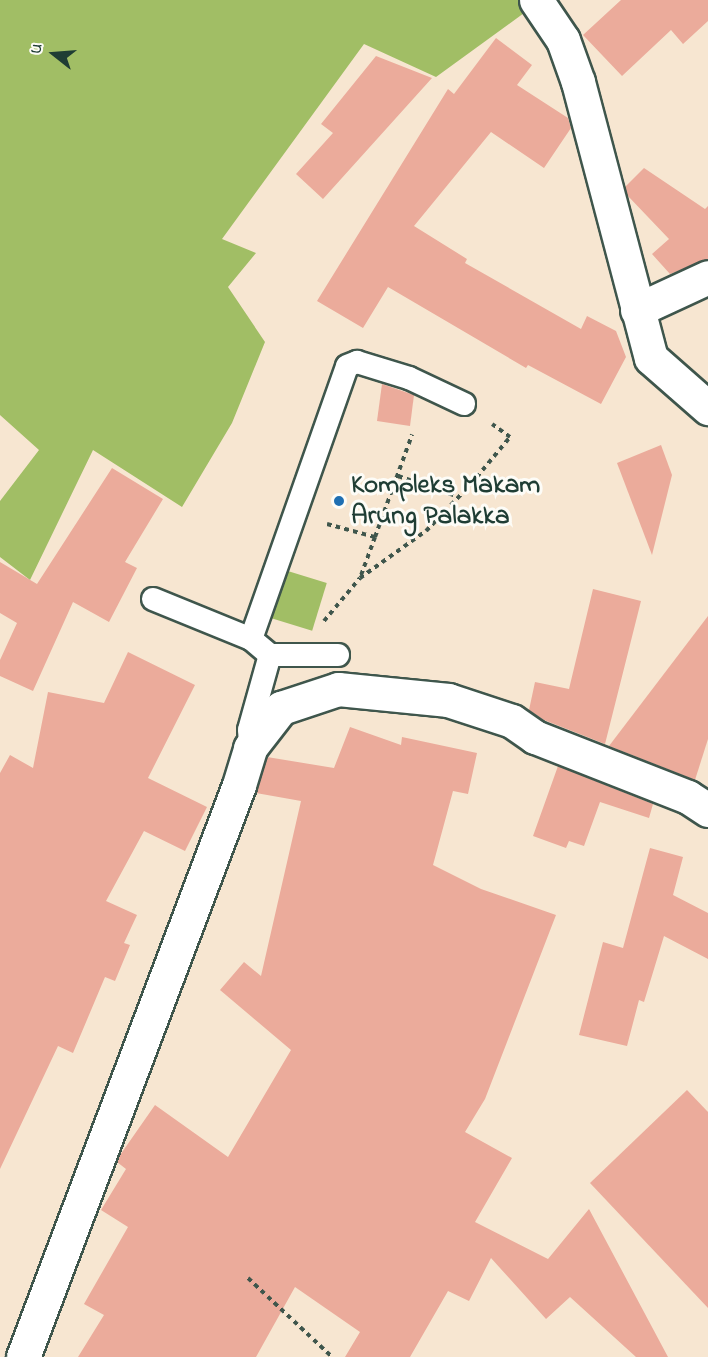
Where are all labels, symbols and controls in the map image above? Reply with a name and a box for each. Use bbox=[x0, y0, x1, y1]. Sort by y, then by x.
north arrow bbox=[24, 24, 84, 84]
text: U bbox=[24, 40, 50, 57]
place label: Kompleks Makam Arung Palakka bbox=[351, 469, 540, 532]
marker: Kompleks Makam Arung Palakka bbox=[332, 494, 346, 508]

